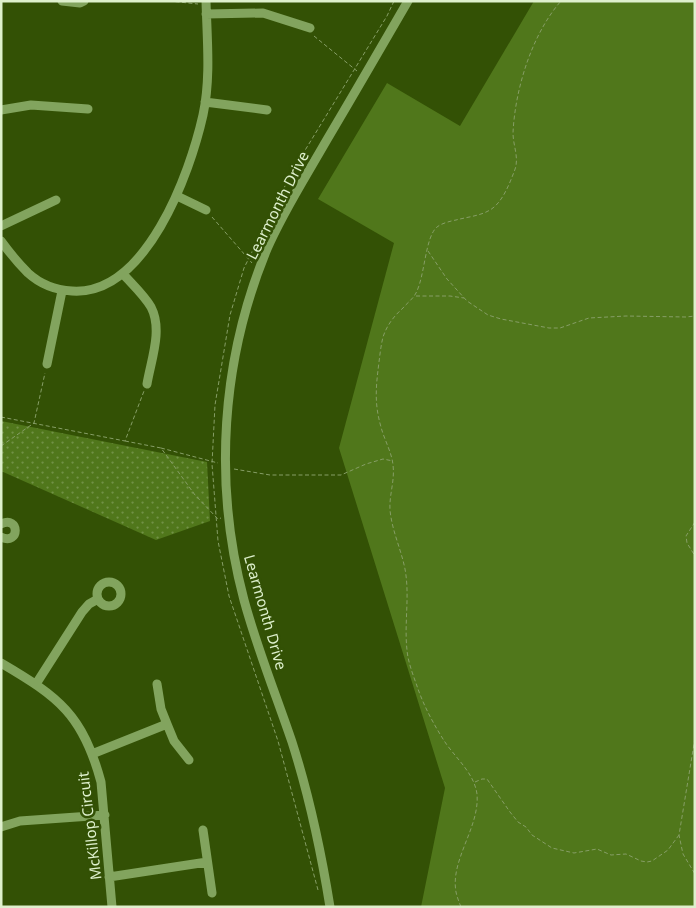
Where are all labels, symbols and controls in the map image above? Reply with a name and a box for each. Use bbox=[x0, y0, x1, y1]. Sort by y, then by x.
street label: Learmonth Drive bbox=[241, 147, 313, 263]
street label: Learmonth Drive bbox=[240, 552, 292, 672]
street label: McKillop Circuit bbox=[72, 770, 106, 881]

